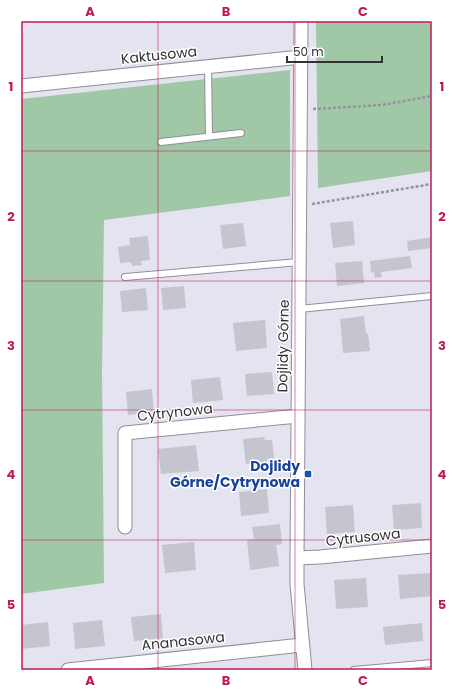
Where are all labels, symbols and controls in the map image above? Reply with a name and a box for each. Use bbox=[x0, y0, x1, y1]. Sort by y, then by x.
text: A bbox=[85, 2, 95, 21]
text: B bbox=[222, 2, 231, 21]
text: C bbox=[358, 2, 368, 21]
scale bar bbox=[287, 38, 382, 64]
street label: Kaktusowa bbox=[120, 41, 198, 69]
text: 50 m bbox=[293, 43, 324, 60]
text: 1 bbox=[9, 77, 13, 96]
text: 1 bbox=[440, 77, 444, 96]
text: 2 bbox=[7, 207, 15, 226]
text: 2 bbox=[438, 207, 446, 226]
street label: Dojlidy Górne bbox=[272, 299, 294, 393]
text: 3 bbox=[7, 336, 15, 355]
text: 3 bbox=[438, 336, 446, 355]
street label: Cytrynowa bbox=[136, 398, 214, 426]
place label: Dojlidy Górne/Cytrynowa bbox=[170, 456, 300, 492]
text: 4 bbox=[7, 465, 16, 484]
text: 4 bbox=[438, 465, 447, 484]
marker: Dojlidy Górne/Cytrynowa bbox=[303, 469, 313, 479]
street label: Cytrusowa bbox=[325, 523, 401, 551]
text: 5 bbox=[7, 595, 15, 614]
text: 5 bbox=[438, 595, 446, 614]
street label: Ananasowa bbox=[140, 627, 226, 655]
text: A bbox=[85, 671, 95, 690]
text: B bbox=[222, 671, 231, 690]
text: C bbox=[358, 671, 368, 690]

